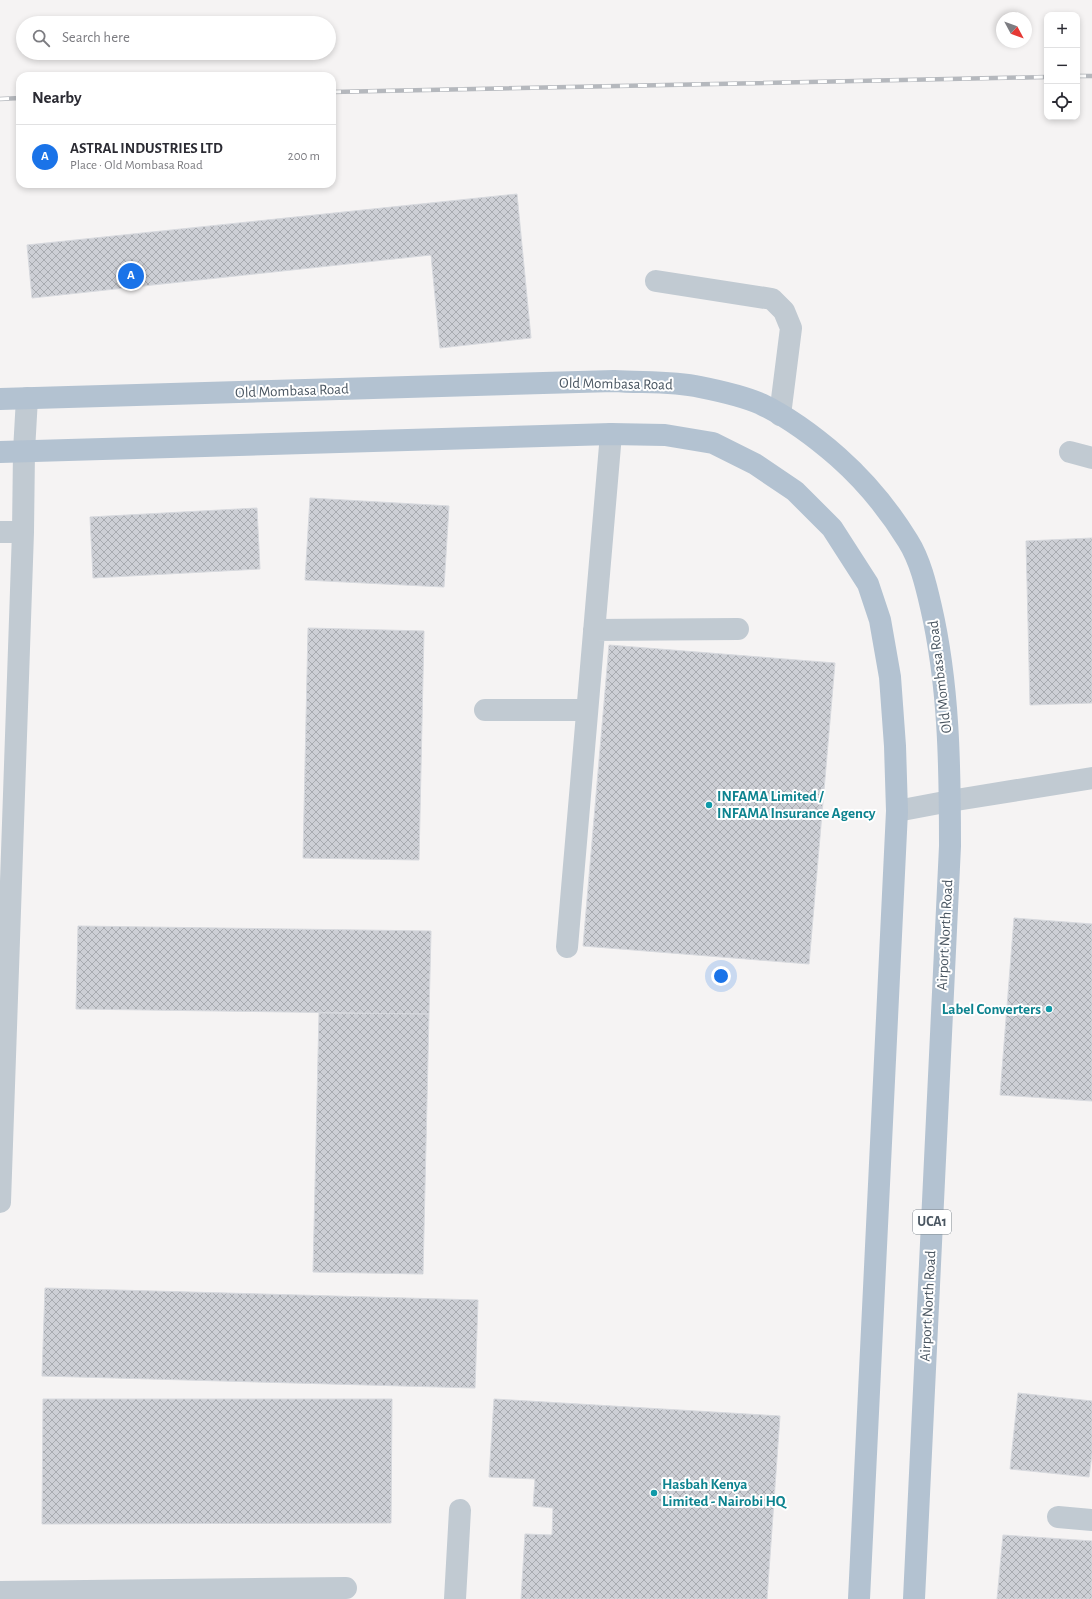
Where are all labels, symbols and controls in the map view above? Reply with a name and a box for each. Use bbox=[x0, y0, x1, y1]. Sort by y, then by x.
north arrow bbox=[996, 12, 1032, 48]
map controls bbox=[1044, 12, 1080, 120]
button: + bbox=[1044, 12, 1080, 48]
search box bbox=[16, 16, 336, 60]
icon: search bbox=[30, 27, 52, 49]
text: Search here bbox=[62, 30, 130, 45]
button: − bbox=[1044, 48, 1080, 84]
button: locate bbox=[1044, 84, 1080, 120]
text: Nearby bbox=[32, 89, 82, 106]
text: ASTRAL INDUSTRIES LTD bbox=[70, 141, 223, 156]
text: A bbox=[41, 150, 49, 163]
text: 200 m bbox=[288, 150, 320, 163]
text: Place · Old Mombasa Road bbox=[70, 159, 203, 172]
pin: A bbox=[118, 261, 144, 291]
street label: Old Mombasa Road bbox=[559, 376, 673, 392]
street label: Old Mombasa Road bbox=[235, 382, 349, 400]
street label: Old Mombasa Road bbox=[926, 619, 954, 734]
place label: INFAMA Limited / INFAMA Insurance Agency bbox=[717, 789, 876, 821]
marker: INFAMA Limited / INFAMA Insurance Agency bbox=[704, 800, 714, 810]
street label: Airport North Road bbox=[935, 879, 955, 991]
your location bbox=[711, 966, 731, 986]
place label: Label Converters bbox=[942, 1002, 1041, 1017]
marker: Label Converters bbox=[1044, 1004, 1054, 1014]
road number: UCA1 bbox=[913, 1210, 951, 1234]
street label: Airport North Road bbox=[918, 1250, 938, 1362]
place label: Hasbah Kenya Limited - Nairobi HQ bbox=[662, 1477, 788, 1509]
marker: Hasbah Kenya Limited - Nairobi HQ bbox=[649, 1488, 659, 1498]

